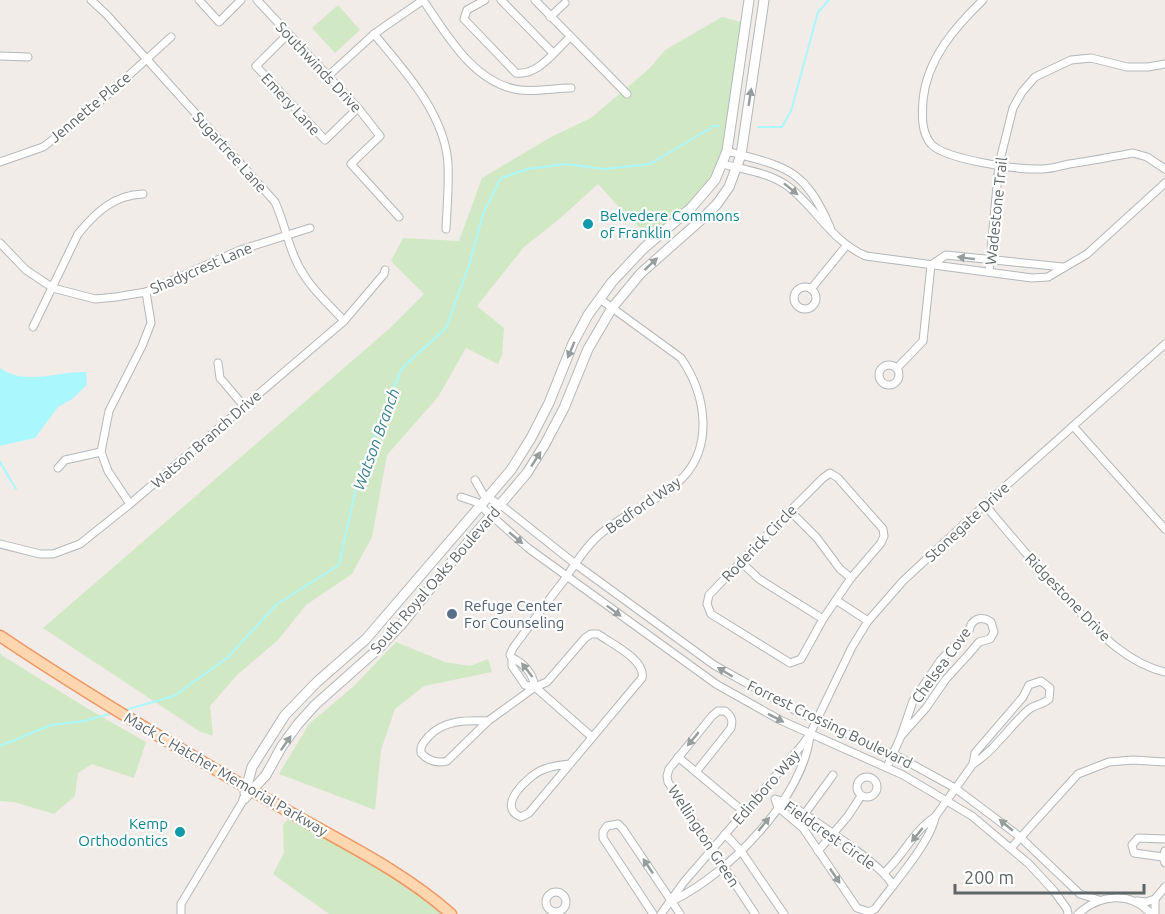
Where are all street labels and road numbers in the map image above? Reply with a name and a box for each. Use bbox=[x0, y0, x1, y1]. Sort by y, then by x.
street label: Southwinds Drive bbox=[273, 18, 365, 116]
street label: Jennette Place bbox=[46, 68, 134, 146]
street label: Emery Lane bbox=[258, 69, 324, 139]
street label: Sugartree Lane bbox=[189, 108, 271, 196]
street label: Wadestone Trail bbox=[982, 156, 1010, 266]
street label: Shadycrest Lane bbox=[147, 239, 255, 297]
street label: Watson Branch Drive bbox=[147, 387, 265, 491]
street label: Bedford Way bbox=[602, 473, 684, 537]
street label: Stonegate Drive bbox=[921, 479, 1013, 565]
street label: Roderick Circle bbox=[718, 501, 800, 585]
street label: South Royal Oaks Boulevard bbox=[367, 503, 503, 657]
street label: Ridgestone Drive bbox=[1022, 550, 1114, 644]
street label: Chelsea Cove bbox=[908, 624, 974, 706]
street label: Forrest Crossing Boulevard bbox=[745, 677, 915, 771]
street label: Mack C Hatcher Memorial Parkway bbox=[121, 709, 331, 839]
street label: Edinboro Way bbox=[729, 746, 803, 828]
street label: Wellington Green bbox=[665, 782, 743, 890]
street label: Fieldcrest Circle bbox=[781, 797, 879, 873]

